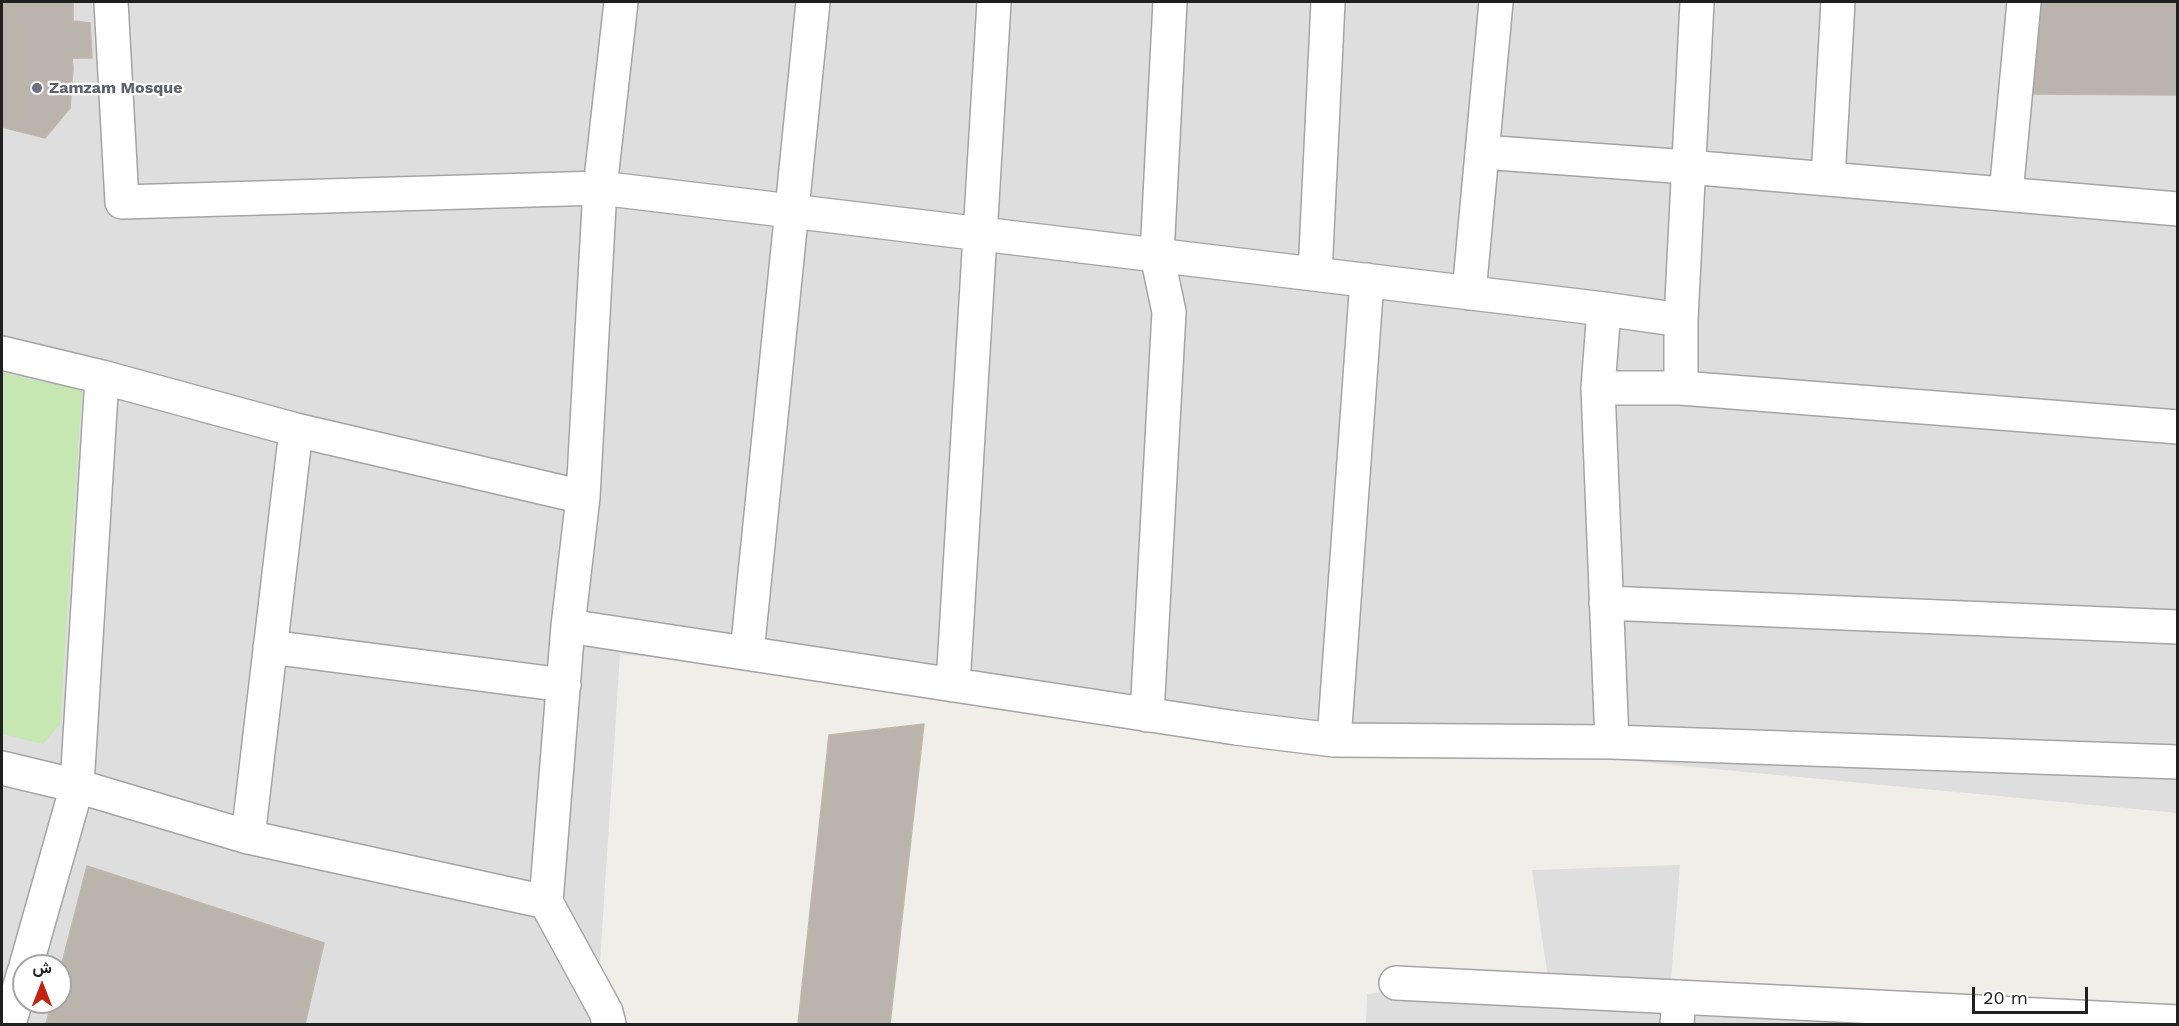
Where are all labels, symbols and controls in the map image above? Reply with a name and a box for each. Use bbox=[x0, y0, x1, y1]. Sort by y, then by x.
place label: Zamzam Mosque bbox=[49, 78, 182, 98]
marker: Zamzam Mosque bbox=[30, 81, 44, 95]
north arrow bbox=[12, 954, 72, 1014]
text: ش bbox=[32, 958, 52, 977]
scale bar bbox=[1975, 975, 2090, 1013]
text: 20 m bbox=[1983, 987, 2028, 1008]

